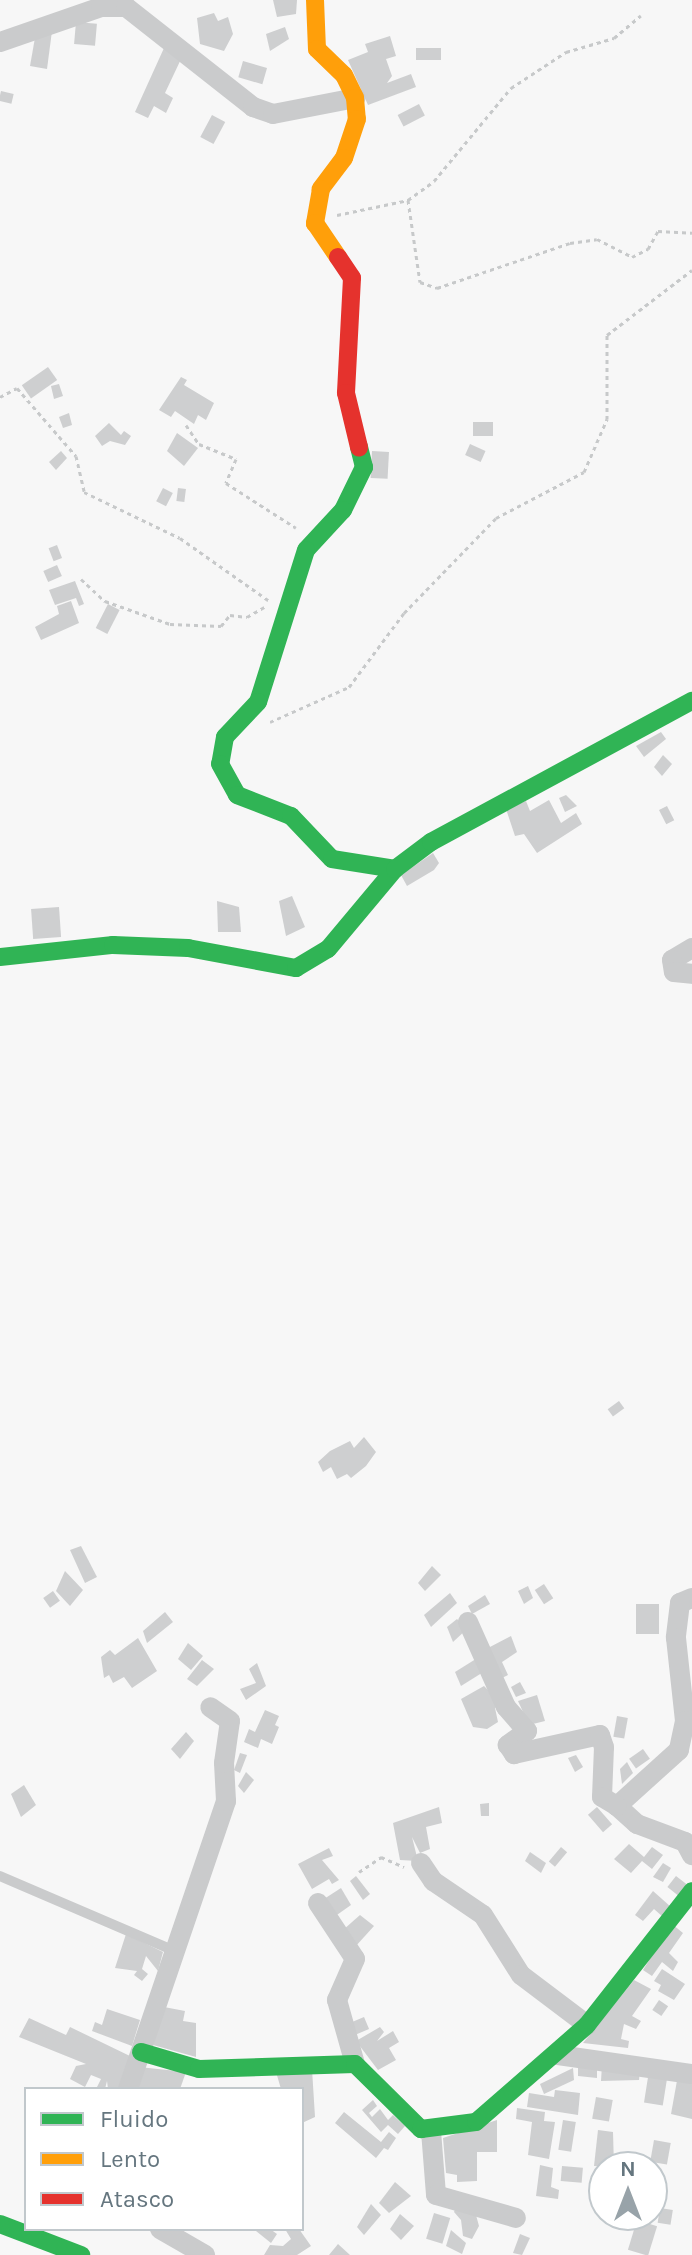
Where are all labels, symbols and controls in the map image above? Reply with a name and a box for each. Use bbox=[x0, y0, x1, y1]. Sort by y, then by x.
legend bbox=[24, 2087, 304, 2231]
text: Fluido bbox=[100, 2105, 168, 2133]
text: Lento bbox=[100, 2145, 160, 2173]
north arrow bbox=[588, 2151, 668, 2231]
text: N bbox=[620, 2156, 636, 2182]
text: Atasco bbox=[100, 2185, 174, 2213]

